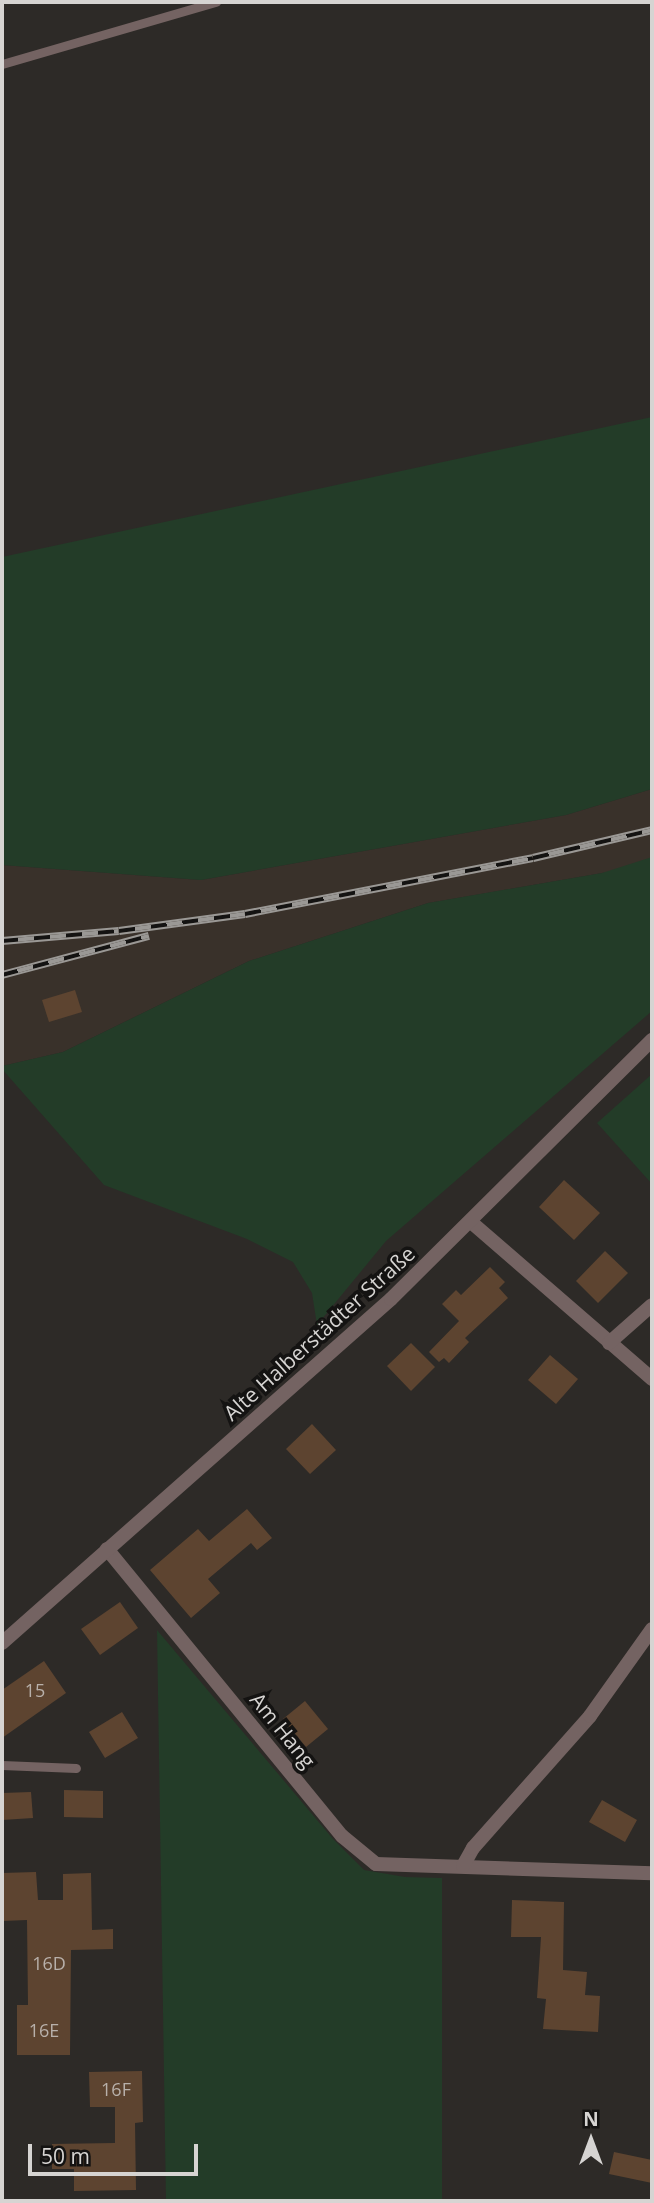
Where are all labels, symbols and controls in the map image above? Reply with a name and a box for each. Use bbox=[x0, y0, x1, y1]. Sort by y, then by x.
street label: Alte Halberstädter Straße bbox=[218, 1241, 420, 1425]
house number: 15 bbox=[25, 1679, 45, 1701]
street label: Am Hang bbox=[245, 1687, 321, 1773]
house number: 16D bbox=[32, 1952, 66, 1974]
house number: 16E bbox=[29, 2019, 59, 2041]
house number: 16F bbox=[101, 2078, 131, 2100]
north arrow bbox=[556, 2105, 626, 2175]
text: N bbox=[583, 2106, 599, 2132]
scale bar bbox=[32, 2130, 201, 2174]
text: 50 m bbox=[41, 2142, 90, 2170]

